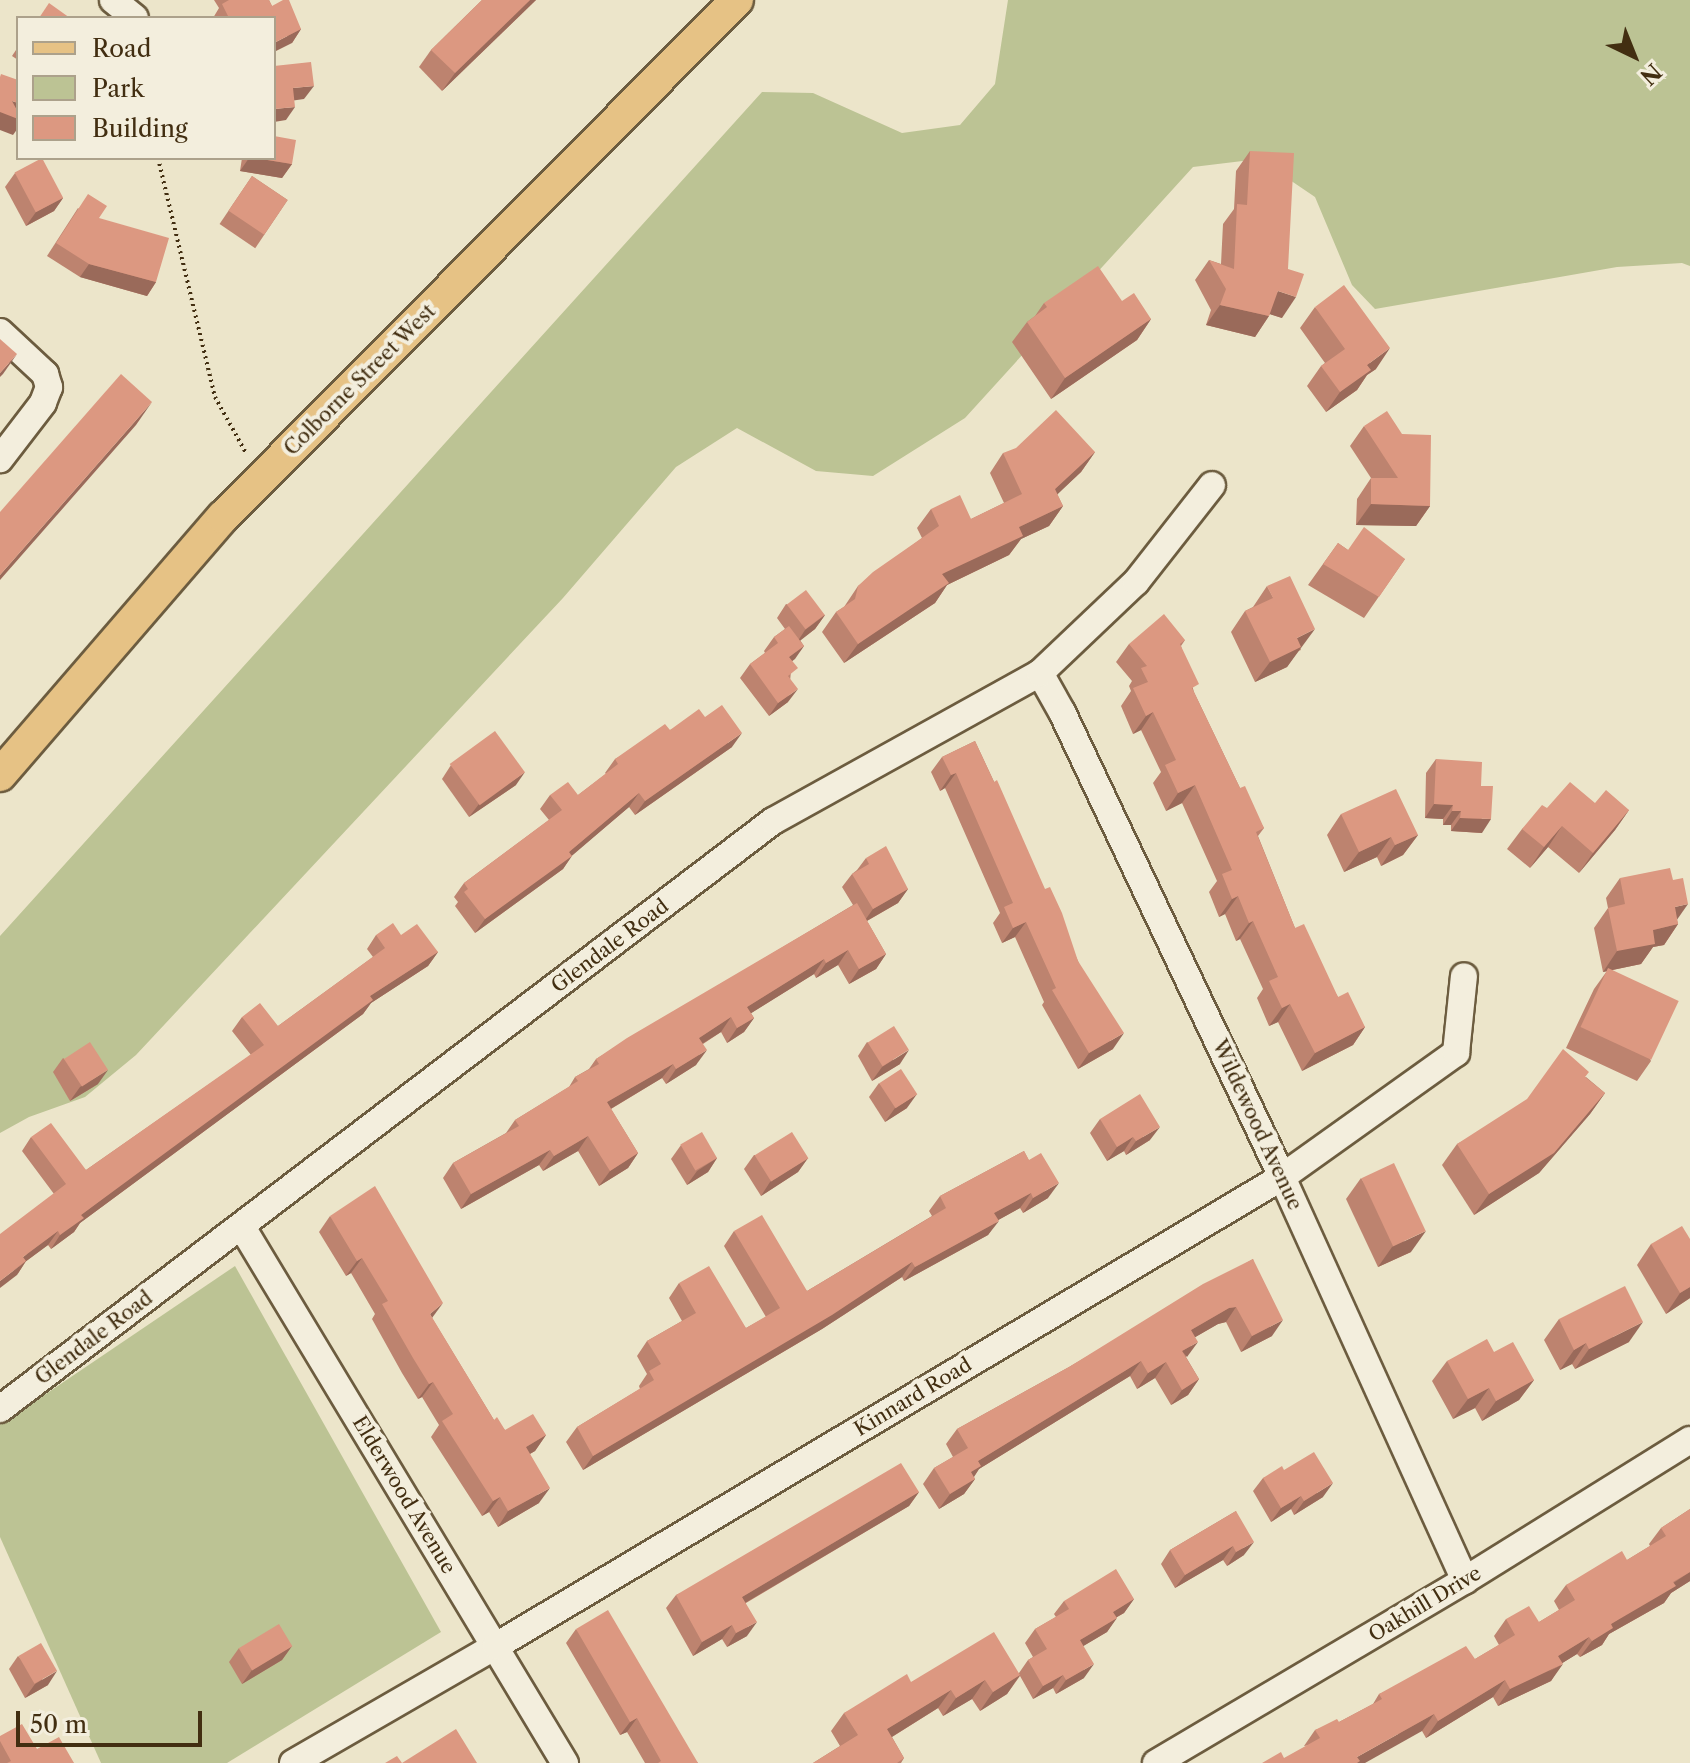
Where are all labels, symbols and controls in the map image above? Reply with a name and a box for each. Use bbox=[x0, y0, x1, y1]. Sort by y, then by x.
legend bbox=[16, 16, 276, 160]
north arrow bbox=[1594, 16, 1674, 96]
text: Road bbox=[92, 34, 151, 63]
text: N bbox=[1635, 58, 1667, 90]
text: Park bbox=[92, 74, 144, 103]
text: Building bbox=[92, 114, 188, 143]
street label: Colborne Street West bbox=[279, 299, 441, 461]
street label: Glendale Road bbox=[547, 894, 673, 998]
street label: Wildewood Avenue bbox=[1207, 1036, 1307, 1214]
street label: Glendale Road bbox=[31, 1286, 157, 1390]
street label: Kinnard Road bbox=[850, 1353, 976, 1441]
street label: Elderwood Avenue bbox=[347, 1411, 461, 1579]
street label: Oakhill Drive bbox=[1365, 1561, 1485, 1647]
scale bar bbox=[20, 1695, 206, 1745]
text: 50 m bbox=[30, 1710, 87, 1739]

